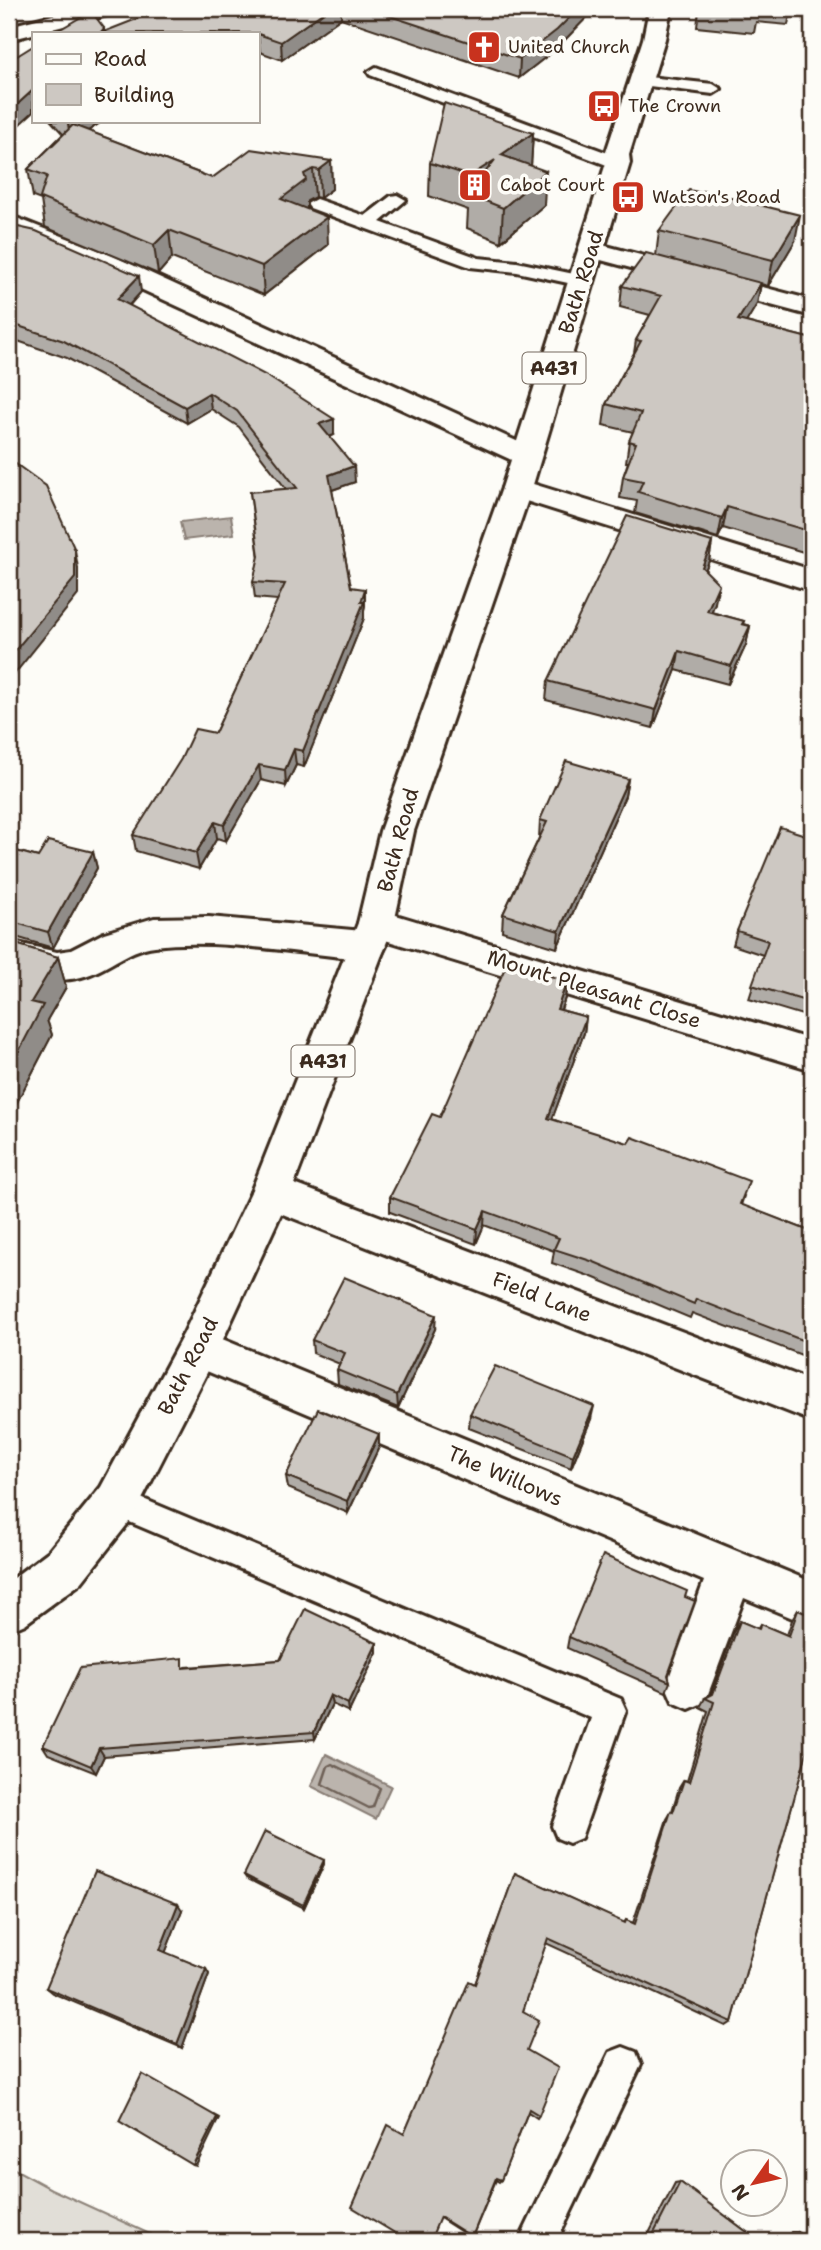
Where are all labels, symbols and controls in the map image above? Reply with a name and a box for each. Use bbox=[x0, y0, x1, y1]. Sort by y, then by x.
church icon: United Church bbox=[465, 28, 503, 66]
legend bbox=[32, 32, 259, 122]
place label: United Church bbox=[508, 35, 630, 59]
text: Road bbox=[94, 45, 147, 73]
text: Building bbox=[94, 81, 174, 109]
bus stop icon: The Crown bbox=[585, 87, 623, 125]
place label: The Crown bbox=[628, 94, 721, 118]
building icon: Cabot Court bbox=[456, 166, 494, 204]
place label: Cabot Court bbox=[500, 173, 605, 197]
bus stop icon: Watson's Road bbox=[609, 178, 647, 216]
place label: Watson's Road bbox=[652, 185, 781, 209]
street label: Bath Road bbox=[552, 227, 610, 337]
road number: A431 bbox=[522, 352, 586, 384]
street label: Bath Road bbox=[371, 785, 425, 895]
street label: Mount Pleasant Close bbox=[484, 943, 704, 1035]
road number: A431 bbox=[292, 1046, 354, 1077]
street label: Field Lane bbox=[488, 1265, 596, 1329]
street label: Bath Road bbox=[151, 1312, 225, 1420]
street label: The Willows bbox=[443, 1439, 567, 1513]
north arrow bbox=[720, 2148, 790, 2218]
text: N bbox=[726, 2179, 755, 2205]

